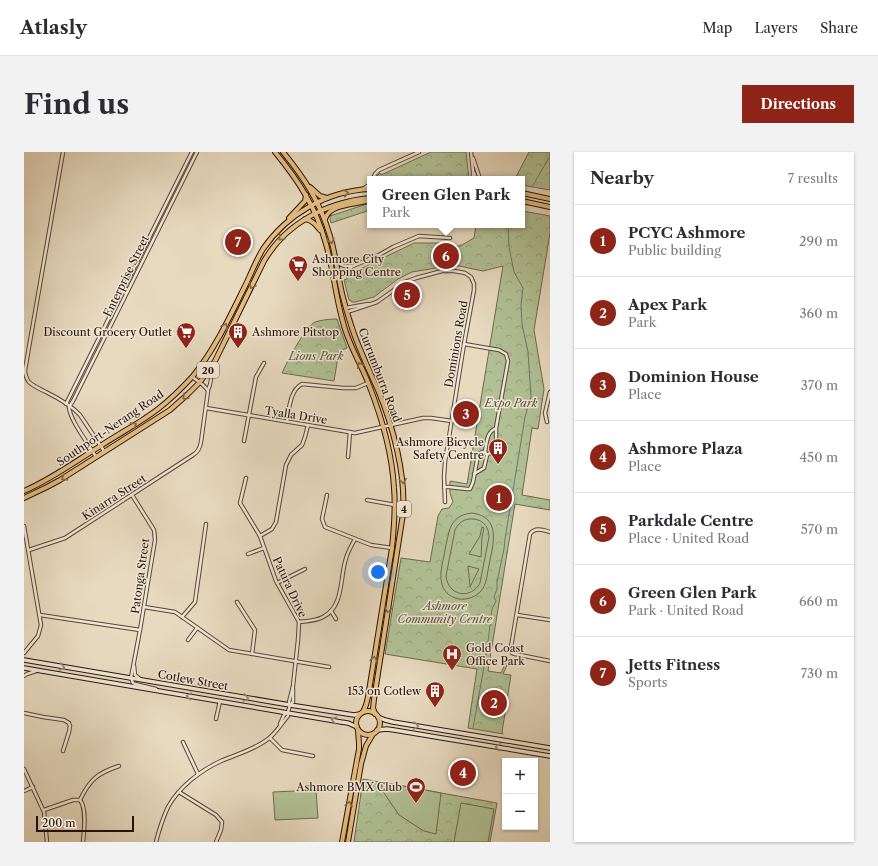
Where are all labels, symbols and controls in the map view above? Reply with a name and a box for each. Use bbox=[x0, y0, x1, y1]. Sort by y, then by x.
text: Atlasly bbox=[20, 16, 87, 39]
text: Map bbox=[702, 19, 732, 37]
text: Layers bbox=[754, 19, 798, 37]
text: Share bbox=[820, 19, 858, 37]
button: Directions bbox=[742, 85, 854, 123]
text: Find us bbox=[24, 87, 129, 121]
text: Nearby bbox=[590, 168, 654, 188]
text: 7 results bbox=[788, 170, 838, 186]
popup bbox=[367, 176, 525, 228]
text: Green Glen Park bbox=[382, 185, 510, 204]
one-way arrow bbox=[343, 189, 349, 197]
text: Park bbox=[382, 204, 410, 220]
text: PCYC Ashmore bbox=[628, 223, 746, 242]
pin: 7 bbox=[225, 227, 251, 257]
street label: Enterprise Street bbox=[100, 233, 152, 319]
one-way arrow bbox=[278, 233, 286, 241]
text: 1 bbox=[600, 233, 606, 249]
text: 290 m bbox=[799, 233, 838, 249]
one-way arrow bbox=[326, 237, 335, 244]
pin: 6 bbox=[433, 241, 459, 271]
text: Public building bbox=[628, 242, 721, 258]
place label: Ashmore City Shopping Centre bbox=[311, 252, 401, 279]
supermarket icon: Ashmore City Shopping Centre bbox=[287, 254, 309, 282]
pin: 5 bbox=[394, 280, 420, 310]
one-way arrow bbox=[249, 282, 257, 290]
text: Apex Park bbox=[628, 295, 707, 314]
street label: Dominions Road bbox=[441, 299, 471, 389]
text: 2 bbox=[599, 305, 607, 321]
text: 360 m bbox=[799, 305, 838, 321]
text: Park bbox=[628, 314, 656, 330]
supermarket icon: Discount Grocery Outlet bbox=[175, 321, 197, 349]
building icon: Ashmore Pitstop bbox=[227, 321, 249, 349]
one-way arrow bbox=[220, 323, 227, 331]
place label: Discount Grocery Outlet bbox=[43, 325, 172, 339]
place label: Ashmore Pitstop bbox=[251, 325, 339, 339]
street label: Currumburra Road bbox=[356, 326, 405, 424]
park label: Lions Park bbox=[288, 349, 344, 363]
one-way arrow bbox=[357, 361, 365, 369]
road number: 20 bbox=[197, 362, 219, 378]
text: Dominion House bbox=[628, 367, 759, 386]
text: 3 bbox=[599, 377, 607, 393]
text: 370 m bbox=[801, 377, 838, 393]
text: Place bbox=[628, 386, 661, 402]
street label: Southport-Nerang Road bbox=[54, 387, 166, 469]
one-way arrow bbox=[183, 392, 190, 399]
park label: Expo Park bbox=[484, 396, 538, 410]
pin: 3 bbox=[453, 399, 479, 429]
street label: Tyalla Drive bbox=[264, 403, 328, 427]
one-way arrow bbox=[130, 423, 137, 430]
place label: Ashmore Bicycle Safety Centre bbox=[395, 435, 484, 462]
building icon: Ashmore Bicycle Safety Centre bbox=[487, 437, 509, 465]
text: Ashmore Plaza bbox=[628, 439, 743, 458]
text: 4 bbox=[599, 449, 607, 465]
text: 450 m bbox=[800, 449, 838, 465]
text: Place bbox=[628, 458, 661, 474]
street label: Kinarra Street bbox=[79, 471, 149, 523]
one-way arrow bbox=[61, 473, 68, 480]
one-way arrow bbox=[398, 478, 407, 484]
pin: 1 bbox=[486, 483, 512, 513]
road number: 4 bbox=[397, 501, 411, 517]
text: Parkdale Centre bbox=[628, 511, 754, 530]
text: 5 bbox=[599, 521, 607, 537]
text: 570 m bbox=[801, 521, 838, 537]
text: Place · United Road bbox=[628, 530, 749, 546]
street label: Patonga Street bbox=[128, 537, 152, 615]
street label: Patura Drive bbox=[270, 554, 310, 620]
your location bbox=[368, 562, 388, 582]
text: Green Glen Park bbox=[628, 583, 757, 602]
text: 6 bbox=[599, 593, 607, 609]
text: 660 m bbox=[799, 593, 838, 609]
park label: Ashmore Community Centre bbox=[398, 599, 493, 626]
text: Park · United Road bbox=[628, 602, 744, 618]
one-way arrow bbox=[384, 607, 393, 613]
place label: Gold Coast Office Park bbox=[466, 641, 525, 668]
hospital icon: Gold Coast Office Park bbox=[441, 643, 463, 671]
one-way arrow bbox=[369, 655, 378, 662]
text: Jetts Fitness bbox=[628, 655, 720, 674]
one-way arrow bbox=[59, 662, 66, 671]
text: 7 bbox=[600, 665, 606, 681]
text: 730 m bbox=[801, 665, 838, 681]
street label: Cotlew Street bbox=[157, 667, 229, 693]
text: Sports bbox=[628, 674, 667, 690]
building icon: 153 on Cotlew bbox=[424, 680, 446, 708]
place label: 153 on Cotlew bbox=[347, 684, 422, 698]
pin: 2 bbox=[481, 688, 507, 718]
one-way arrow bbox=[185, 692, 192, 701]
one-way arrow bbox=[243, 693, 249, 702]
one-way arrow bbox=[331, 716, 337, 725]
one-way arrow bbox=[413, 721, 419, 729]
one-way arrow bbox=[495, 743, 501, 752]
pin: 4 bbox=[450, 758, 476, 788]
map controls bbox=[502, 758, 538, 830]
button: + bbox=[502, 758, 538, 794]
sports icon: Ashmore BMX Club bbox=[405, 776, 427, 804]
place label: Ashmore BMX Club bbox=[295, 780, 402, 794]
button: − bbox=[502, 794, 538, 830]
one-way arrow bbox=[344, 800, 353, 807]
scale bar bbox=[36, 814, 134, 833]
text: 200 m bbox=[42, 816, 75, 830]

